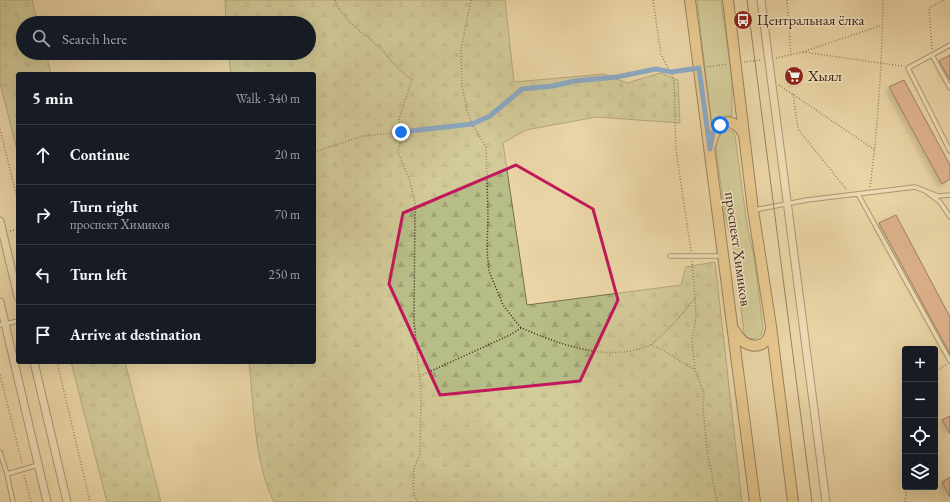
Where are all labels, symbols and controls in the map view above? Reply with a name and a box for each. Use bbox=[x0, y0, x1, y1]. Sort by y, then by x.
bus stop icon: Центральная ёлка bbox=[732, 9, 754, 31]
place label: Центральная ёлка bbox=[757, 10, 865, 29]
search box bbox=[16, 16, 316, 60]
icon: search bbox=[30, 27, 52, 49]
text: Search here bbox=[62, 29, 127, 48]
supermarket icon: Хыял bbox=[783, 65, 805, 87]
place label: Хыял bbox=[807, 66, 842, 85]
text: 5 min bbox=[32, 87, 73, 109]
text: Walk · 340 m bbox=[236, 90, 300, 107]
route start bbox=[711, 116, 729, 134]
route end bbox=[392, 123, 410, 141]
icon: ahead bbox=[32, 144, 54, 166]
text: Continue bbox=[70, 145, 130, 164]
text: 20 m bbox=[275, 146, 300, 163]
street label: проспект Химиков bbox=[721, 191, 756, 307]
text: Turn right bbox=[70, 197, 138, 216]
icon: right bbox=[32, 204, 54, 226]
text: 70 m bbox=[275, 206, 300, 223]
text: проспект Химиков bbox=[70, 216, 170, 233]
icon: left bbox=[32, 264, 54, 286]
text: Turn left bbox=[70, 265, 127, 284]
text: 250 m bbox=[269, 266, 300, 283]
icon: arrive bbox=[32, 324, 54, 346]
text: Arrive at destination bbox=[70, 325, 201, 344]
map controls bbox=[902, 346, 938, 490]
button: + bbox=[902, 346, 938, 382]
button: − bbox=[902, 382, 938, 418]
button: locate bbox=[902, 418, 938, 454]
button: layers bbox=[902, 454, 938, 490]

